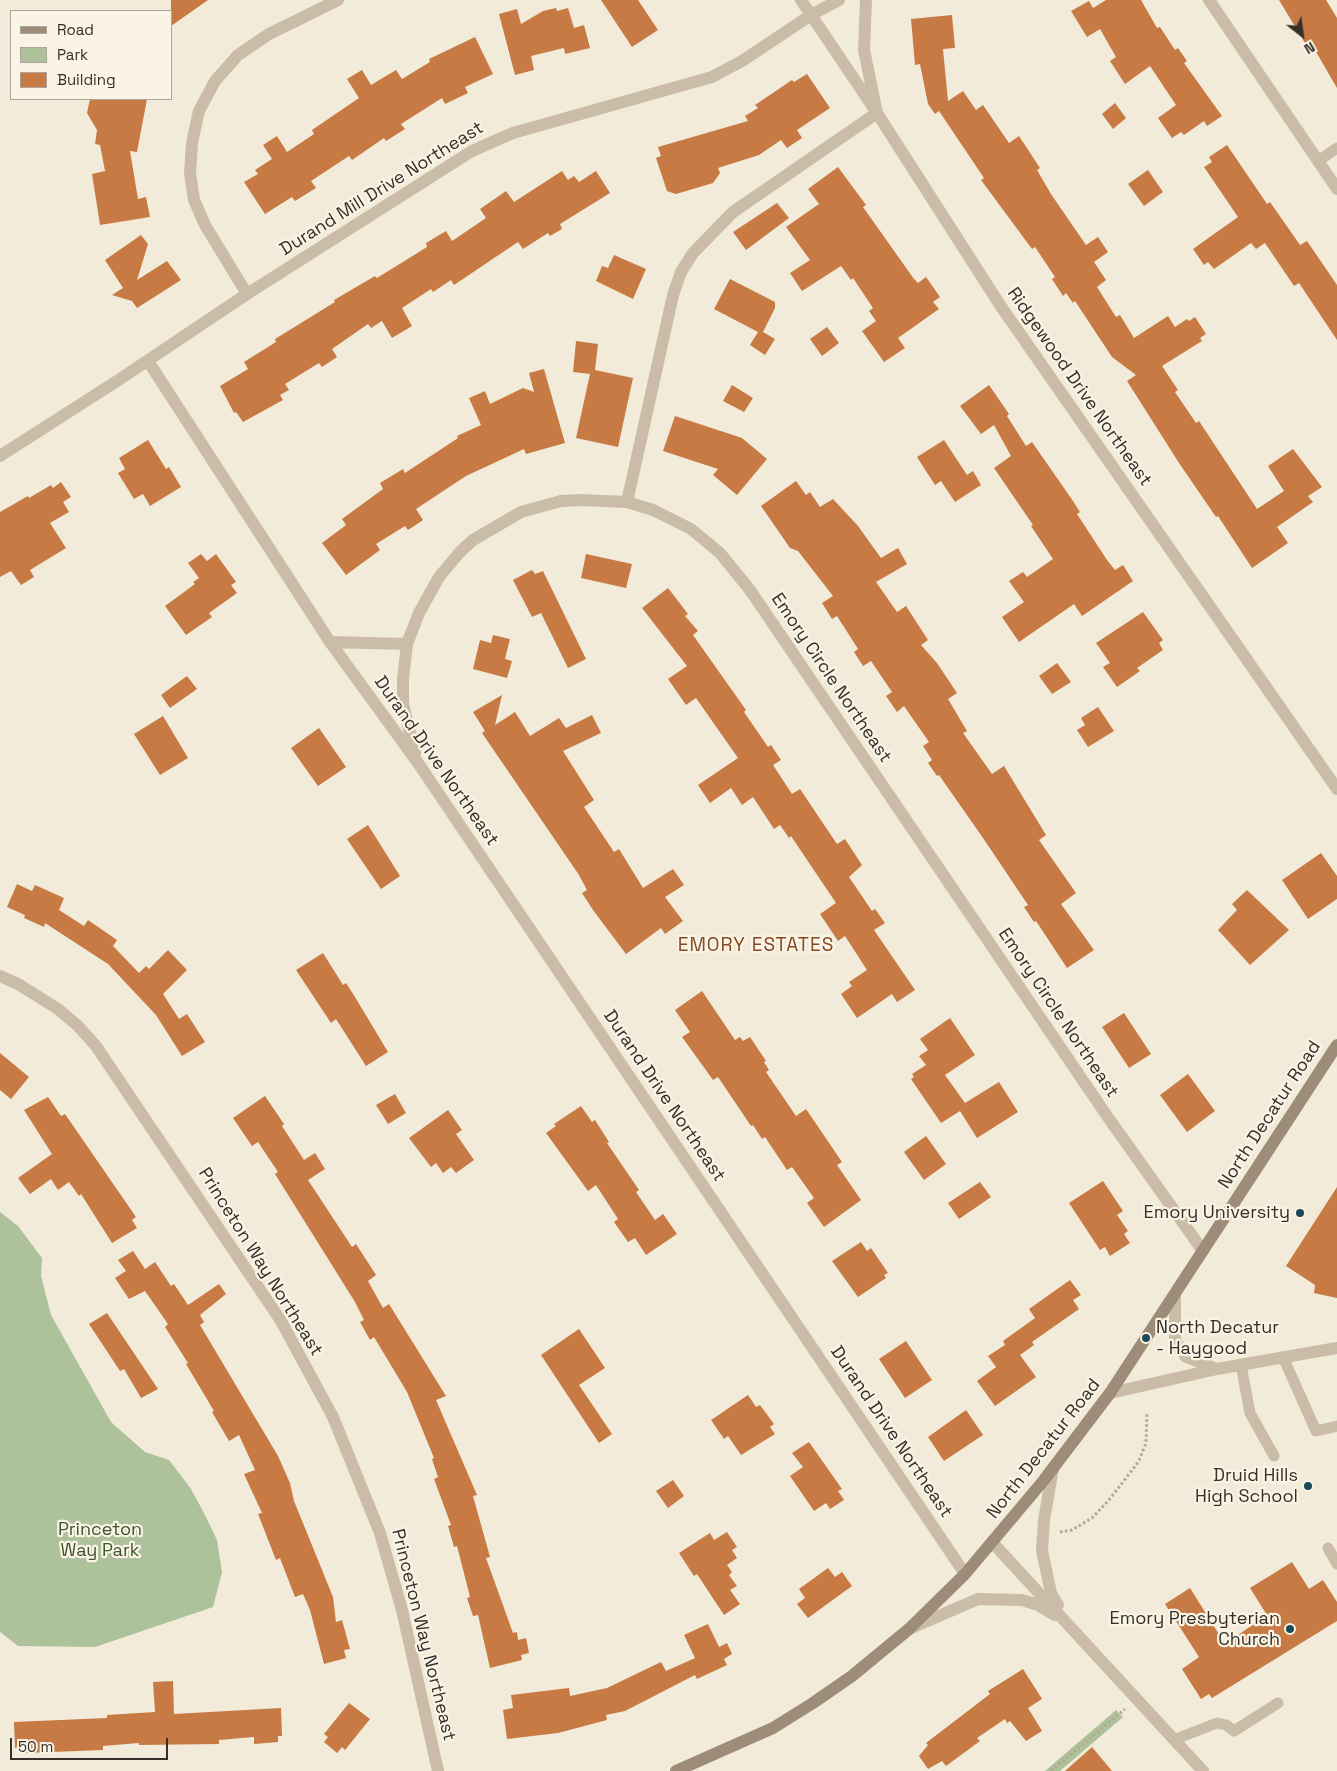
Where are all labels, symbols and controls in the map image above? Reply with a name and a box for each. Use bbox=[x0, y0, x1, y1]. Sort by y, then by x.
legend bbox=[10, 10, 172, 100]
north arrow bbox=[1277, 10, 1327, 60]
text: Road bbox=[57, 20, 94, 39]
text: N bbox=[1301, 38, 1318, 58]
text: Park bbox=[57, 45, 88, 64]
text: Building bbox=[57, 70, 116, 89]
street label: Durand Mill Drive Northeast bbox=[276, 117, 488, 261]
street label: Ridgewood Drive Northeast bbox=[1002, 284, 1156, 490]
street label: Emory Circle Northeast bbox=[766, 589, 896, 767]
street label: Durand Drive Northeast bbox=[369, 672, 503, 850]
street label: Emory Circle Northeast bbox=[993, 924, 1123, 1102]
district label: EMORY ESTATES bbox=[676, 935, 836, 957]
street label: Durand Drive Northeast bbox=[598, 1006, 730, 1186]
street label: North Decatur Road bbox=[1214, 1037, 1326, 1193]
street label: Princeton Way Northeast bbox=[193, 1164, 327, 1360]
place label: Emory University bbox=[1144, 1202, 1290, 1224]
marker: Emory University bbox=[1294, 1207, 1306, 1219]
place label: North Decatur - Haygood bbox=[1156, 1317, 1279, 1360]
marker: North Decatur - Haygood bbox=[1140, 1332, 1152, 1344]
street label: Durand Drive Northeast bbox=[825, 1342, 957, 1522]
street label: North Decatur Road bbox=[983, 1375, 1105, 1523]
place label: Druid Hills High School bbox=[1195, 1465, 1298, 1508]
marker: Druid Hills High School bbox=[1302, 1480, 1314, 1492]
park label: Princeton Way Park bbox=[58, 1519, 142, 1562]
street label: Princeton Way Northeast bbox=[386, 1527, 460, 1743]
place label: Emory Presbyterian Church bbox=[1110, 1608, 1280, 1650]
marker: Emory Presbyterian Church bbox=[1284, 1623, 1296, 1635]
scale bar bbox=[12, 1728, 170, 1760]
text: 50 m bbox=[18, 1737, 53, 1756]

